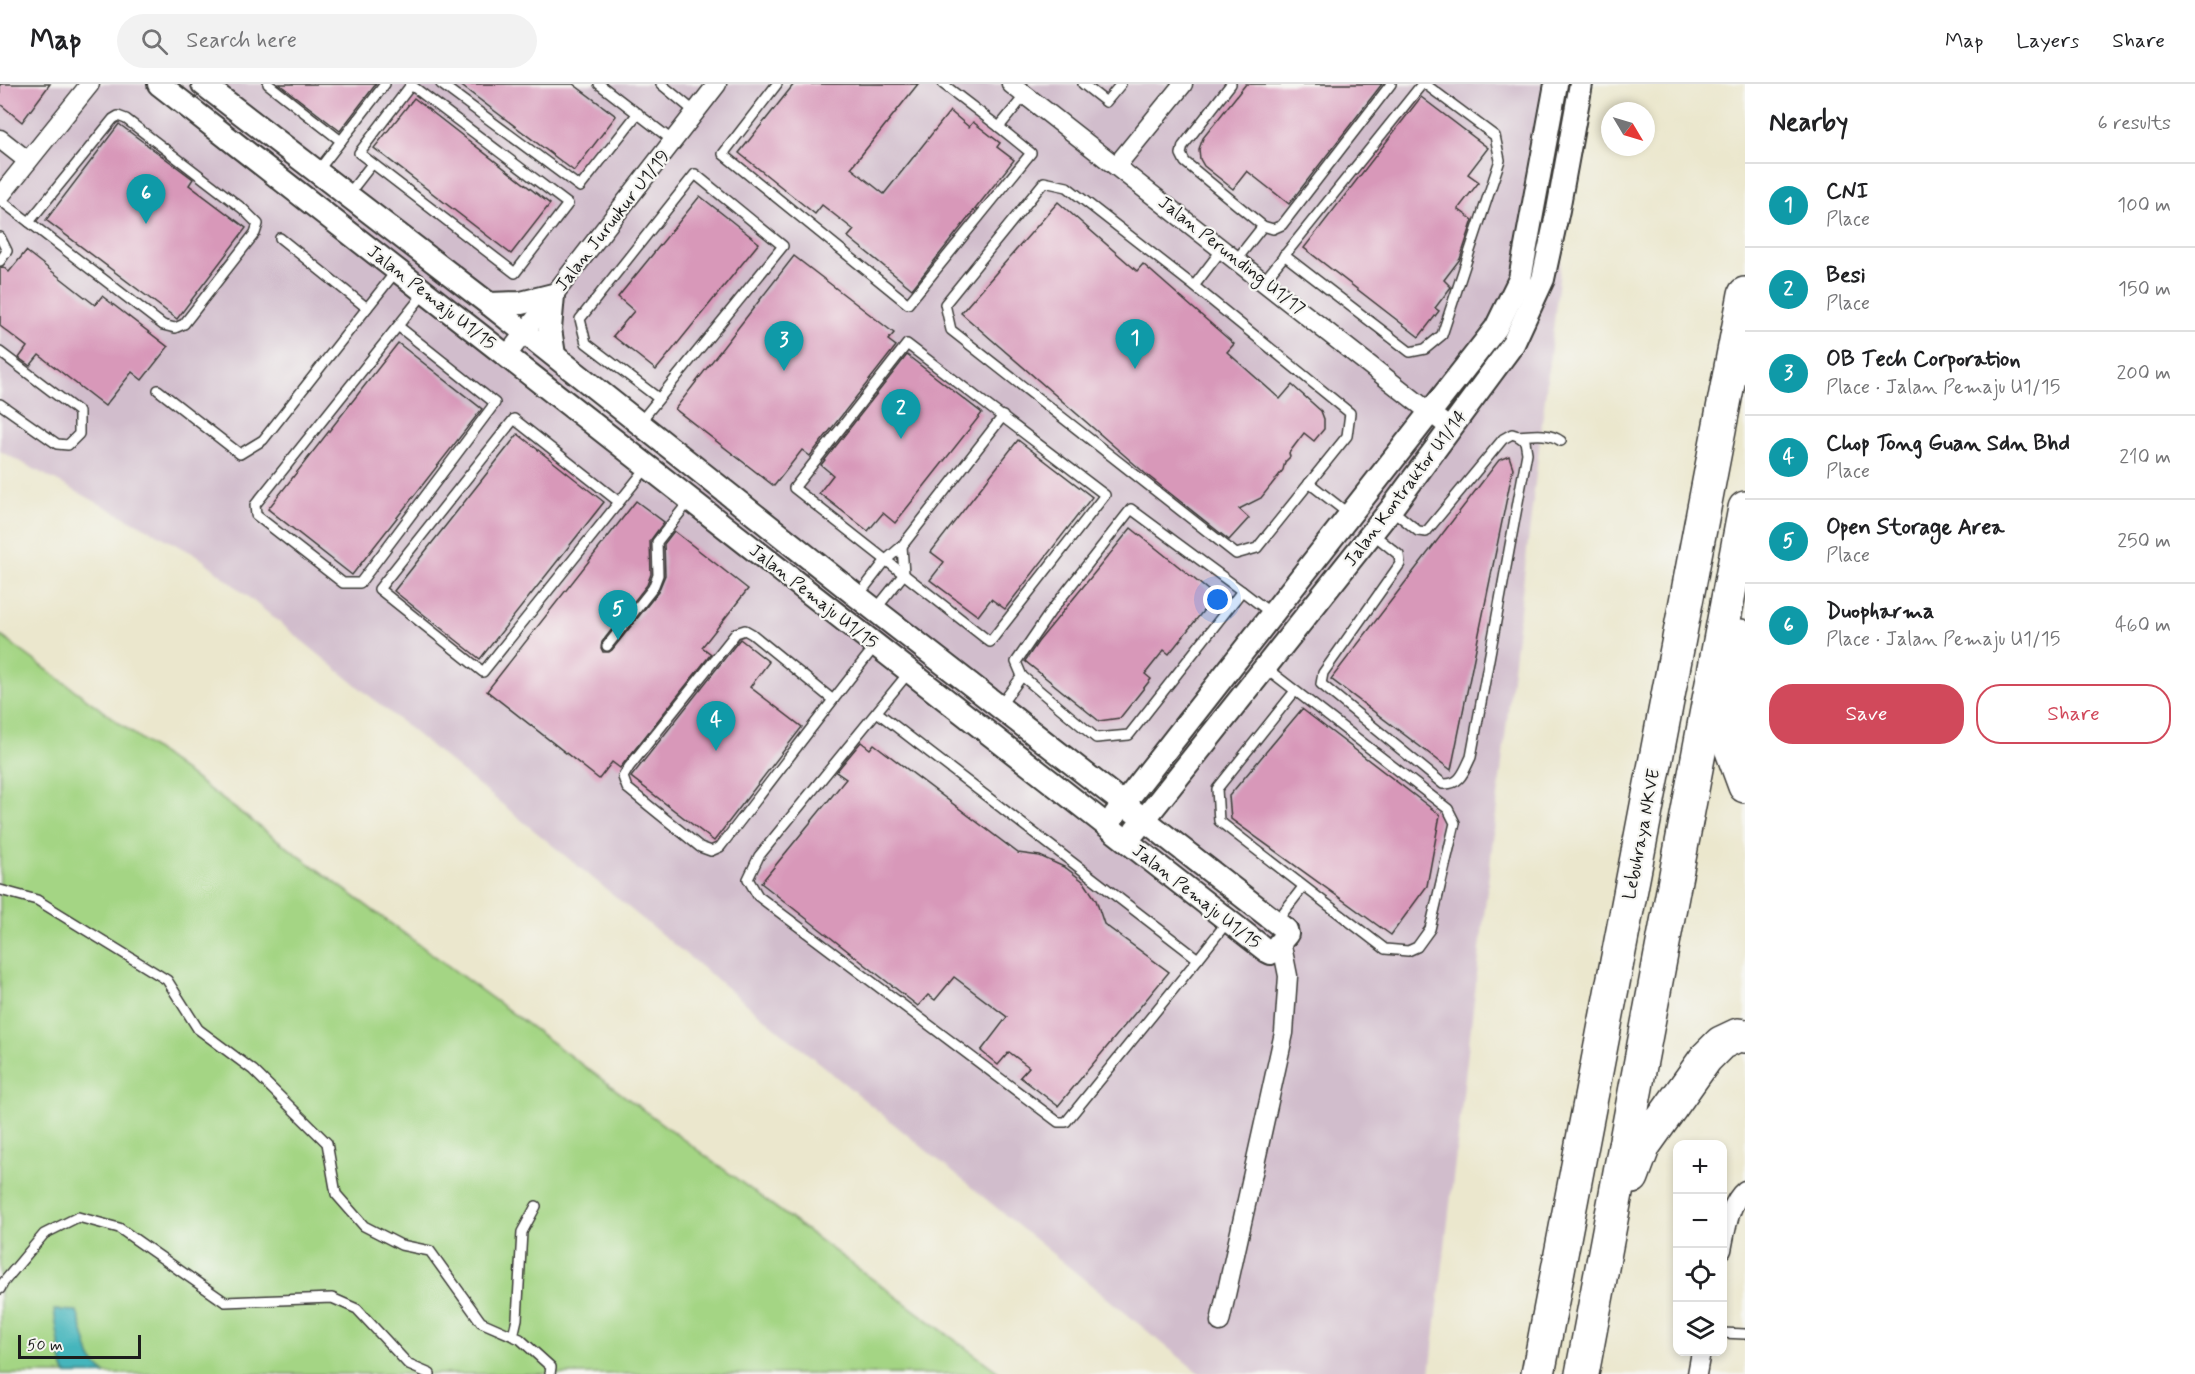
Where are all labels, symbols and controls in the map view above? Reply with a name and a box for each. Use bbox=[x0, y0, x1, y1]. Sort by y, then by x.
search box bbox=[117, 14, 537, 68]
text: Map bbox=[30, 23, 81, 60]
icon: search bbox=[138, 25, 171, 58]
text: Search here bbox=[186, 27, 297, 55]
text: Map bbox=[1945, 27, 1983, 55]
text: Layers bbox=[2016, 27, 2079, 55]
text: Share bbox=[2112, 27, 2165, 55]
north arrow bbox=[1601, 102, 1655, 156]
text: Nearby bbox=[1769, 106, 1848, 140]
text: 6 results bbox=[2098, 110, 2171, 137]
street label: Jalan Juruukur U1/19 bbox=[550, 145, 676, 296]
pin: 6 bbox=[126, 174, 166, 224]
text: CNI bbox=[1826, 178, 1868, 206]
street label: Jalan Perunding U1/17 bbox=[1152, 191, 1310, 322]
text: 1 bbox=[1784, 192, 1793, 219]
text: 100 m bbox=[2117, 192, 2171, 219]
text: Place bbox=[1826, 206, 1870, 233]
street label: Jalan Pemaju U1/15 bbox=[362, 240, 501, 356]
text: Besi bbox=[1826, 262, 1866, 290]
text: 2 bbox=[1784, 276, 1793, 303]
text: 150 m bbox=[2118, 276, 2171, 303]
text: Place bbox=[1826, 290, 1870, 317]
pin: 1 bbox=[1116, 320, 1154, 369]
pin: 3 bbox=[764, 322, 804, 371]
text: OB Tech Corporation bbox=[1826, 346, 2021, 374]
text: 3 bbox=[1784, 360, 1793, 387]
text: 200 m bbox=[2116, 360, 2171, 387]
text: Place · Jalan Pemaju U1/15 bbox=[1826, 374, 2060, 401]
pin: 2 bbox=[882, 390, 920, 439]
street label: Jalan Kontraktor U1/14 bbox=[1339, 405, 1473, 572]
text: Chop Tong Guan Sdn Bhd bbox=[1826, 430, 2070, 458]
text: 4 bbox=[1783, 444, 1794, 471]
text: 210 m bbox=[2119, 444, 2171, 471]
text: Place bbox=[1826, 458, 1870, 485]
text: Open Storage Area bbox=[1826, 514, 2005, 542]
text: 5 bbox=[1783, 528, 1795, 555]
text: 250 m bbox=[2117, 528, 2171, 555]
street label: Jalan Pemaju U1/15 bbox=[744, 539, 883, 655]
text: Place bbox=[1826, 542, 1870, 569]
your location bbox=[1203, 585, 1232, 614]
pin: 5 bbox=[598, 590, 638, 640]
text: Duopharma bbox=[1826, 598, 1934, 626]
text: 6 bbox=[1783, 612, 1794, 639]
text: 460 m bbox=[2115, 612, 2171, 639]
text: Place · Jalan Pemaju U1/15 bbox=[1826, 626, 2060, 653]
button: Save bbox=[1769, 684, 1964, 744]
button: Share bbox=[1976, 684, 2171, 744]
pin: 4 bbox=[696, 702, 736, 751]
street label: Lebuhraya NKVE bbox=[1618, 767, 1666, 902]
street label: Jalan Pemaju U1/15 bbox=[1127, 839, 1266, 955]
map controls bbox=[1673, 1140, 1727, 1356]
button: + bbox=[1673, 1140, 1727, 1194]
button: − bbox=[1673, 1194, 1727, 1248]
button: locate bbox=[1673, 1248, 1727, 1302]
button: layers bbox=[1673, 1302, 1727, 1356]
scale bar bbox=[18, 1332, 141, 1360]
text: 50 m bbox=[27, 1335, 63, 1356]

